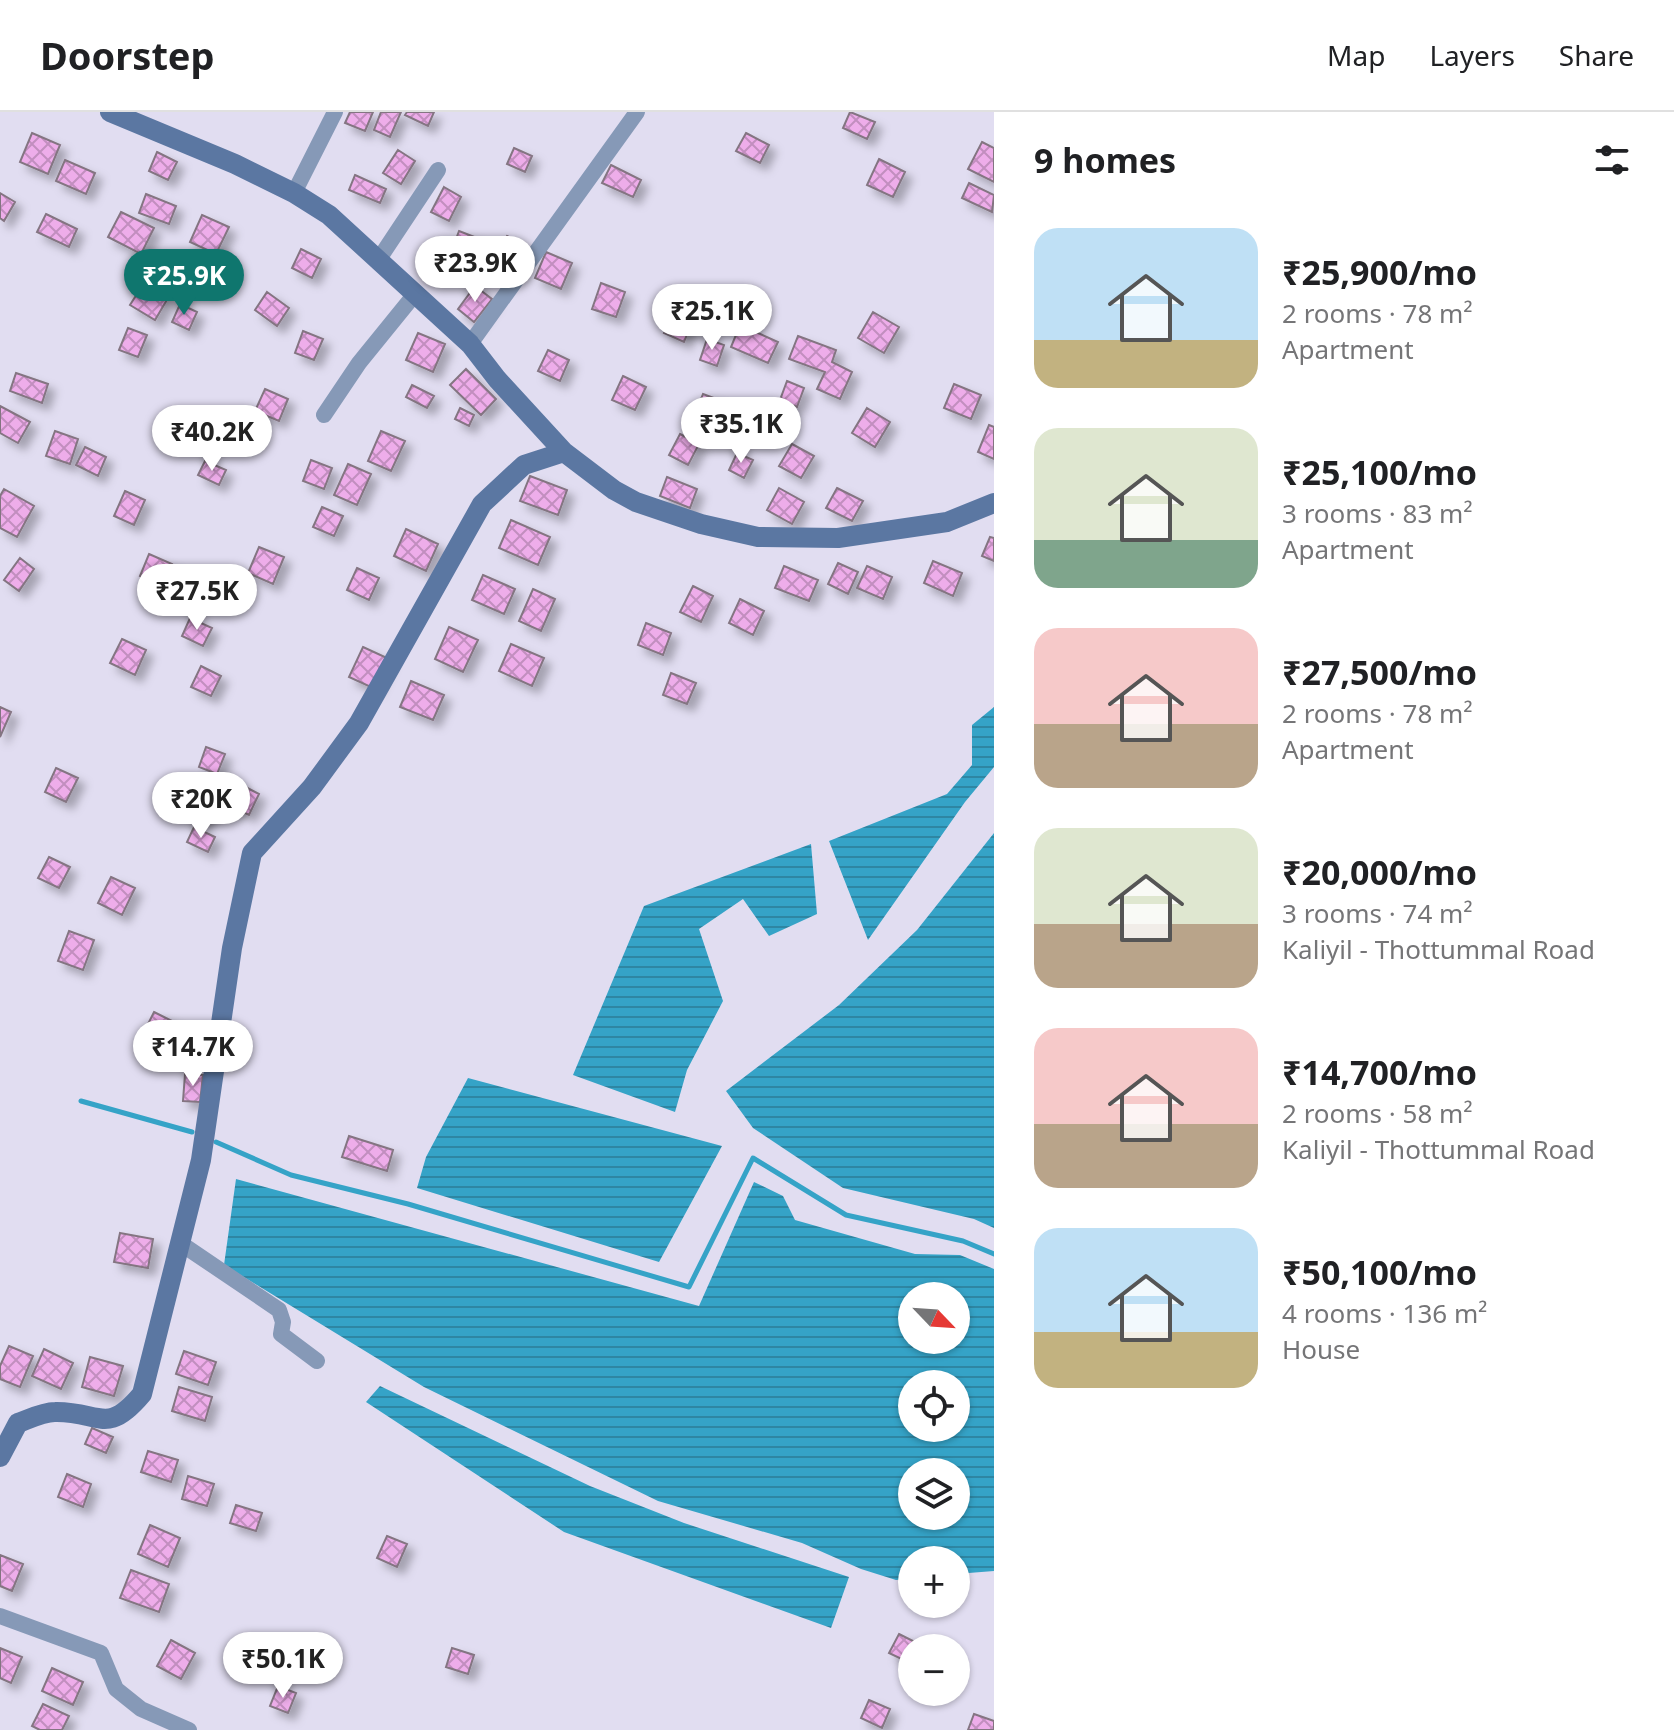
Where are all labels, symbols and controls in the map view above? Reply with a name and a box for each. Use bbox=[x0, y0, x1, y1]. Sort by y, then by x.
text: Doorstep bbox=[40, 29, 215, 81]
text: Map bbox=[1327, 36, 1385, 74]
text: Layers bbox=[1429, 36, 1515, 74]
text: Share bbox=[1559, 36, 1634, 74]
text: 9 homes bbox=[1034, 137, 1176, 183]
icon: filters bbox=[1590, 138, 1634, 182]
pin: ₹23.9K bbox=[410, 236, 540, 304]
text: ₹23.9K bbox=[433, 244, 517, 280]
pin: ₹25.9K bbox=[119, 249, 249, 317]
text: ₹25,900/mo bbox=[1282, 249, 1477, 295]
text: ₹25.9K bbox=[142, 257, 226, 293]
icon: home bbox=[1098, 260, 1194, 356]
pin: ₹25.1K bbox=[647, 284, 777, 352]
text: ₹25.1K bbox=[670, 292, 754, 328]
text: 2 rooms · 78 m² bbox=[1282, 295, 1472, 331]
text: Apartment bbox=[1282, 331, 1414, 367]
pin: ₹35.1K bbox=[676, 397, 806, 465]
pin: ₹40.2K bbox=[147, 405, 277, 473]
text: ₹35.1K bbox=[699, 405, 783, 441]
text: ₹40.2K bbox=[170, 413, 254, 449]
text: ₹25,100/mo bbox=[1282, 449, 1477, 495]
icon: home bbox=[1098, 460, 1194, 556]
text: 3 rooms · 83 m² bbox=[1282, 495, 1472, 531]
text: Apartment bbox=[1282, 531, 1414, 567]
pin: ₹27.5K bbox=[132, 564, 262, 632]
text: ₹27.5K bbox=[155, 572, 239, 608]
text: ₹27,500/mo bbox=[1282, 649, 1477, 695]
icon: home bbox=[1098, 660, 1194, 756]
text: 2 rooms · 78 m² bbox=[1282, 695, 1472, 731]
text: Apartment bbox=[1282, 731, 1414, 767]
pin: ₹20K bbox=[154, 772, 248, 840]
text: ₹20K bbox=[170, 780, 232, 816]
text: ₹20,000/mo bbox=[1282, 849, 1477, 895]
icon: home bbox=[1098, 860, 1194, 956]
text: 3 rooms · 74 m² bbox=[1282, 895, 1472, 931]
text: Kaliyil - Thottummal Road bbox=[1282, 931, 1595, 967]
pin: ₹14.7K bbox=[128, 1020, 258, 1088]
text: ₹14.7K bbox=[151, 1028, 235, 1064]
text: ₹14,700/mo bbox=[1282, 1049, 1477, 1095]
icon: home bbox=[1098, 1060, 1194, 1156]
text: 2 rooms · 58 m² bbox=[1282, 1095, 1472, 1131]
text: Kaliyil - Thottummal Road bbox=[1282, 1131, 1595, 1167]
text: ₹50,100/mo bbox=[1282, 1249, 1477, 1295]
icon: home bbox=[1098, 1260, 1194, 1356]
north arrow bbox=[898, 1282, 970, 1354]
map controls bbox=[898, 1282, 970, 1706]
text: 4 rooms · 136 m² bbox=[1282, 1295, 1487, 1331]
text: House bbox=[1282, 1331, 1360, 1367]
button: locate bbox=[898, 1370, 970, 1442]
button: layers bbox=[898, 1458, 970, 1530]
button: + bbox=[898, 1546, 970, 1618]
pin: ₹50.1K bbox=[218, 1632, 348, 1700]
button: − bbox=[898, 1634, 970, 1706]
text: ₹50.1K bbox=[241, 1640, 325, 1676]

